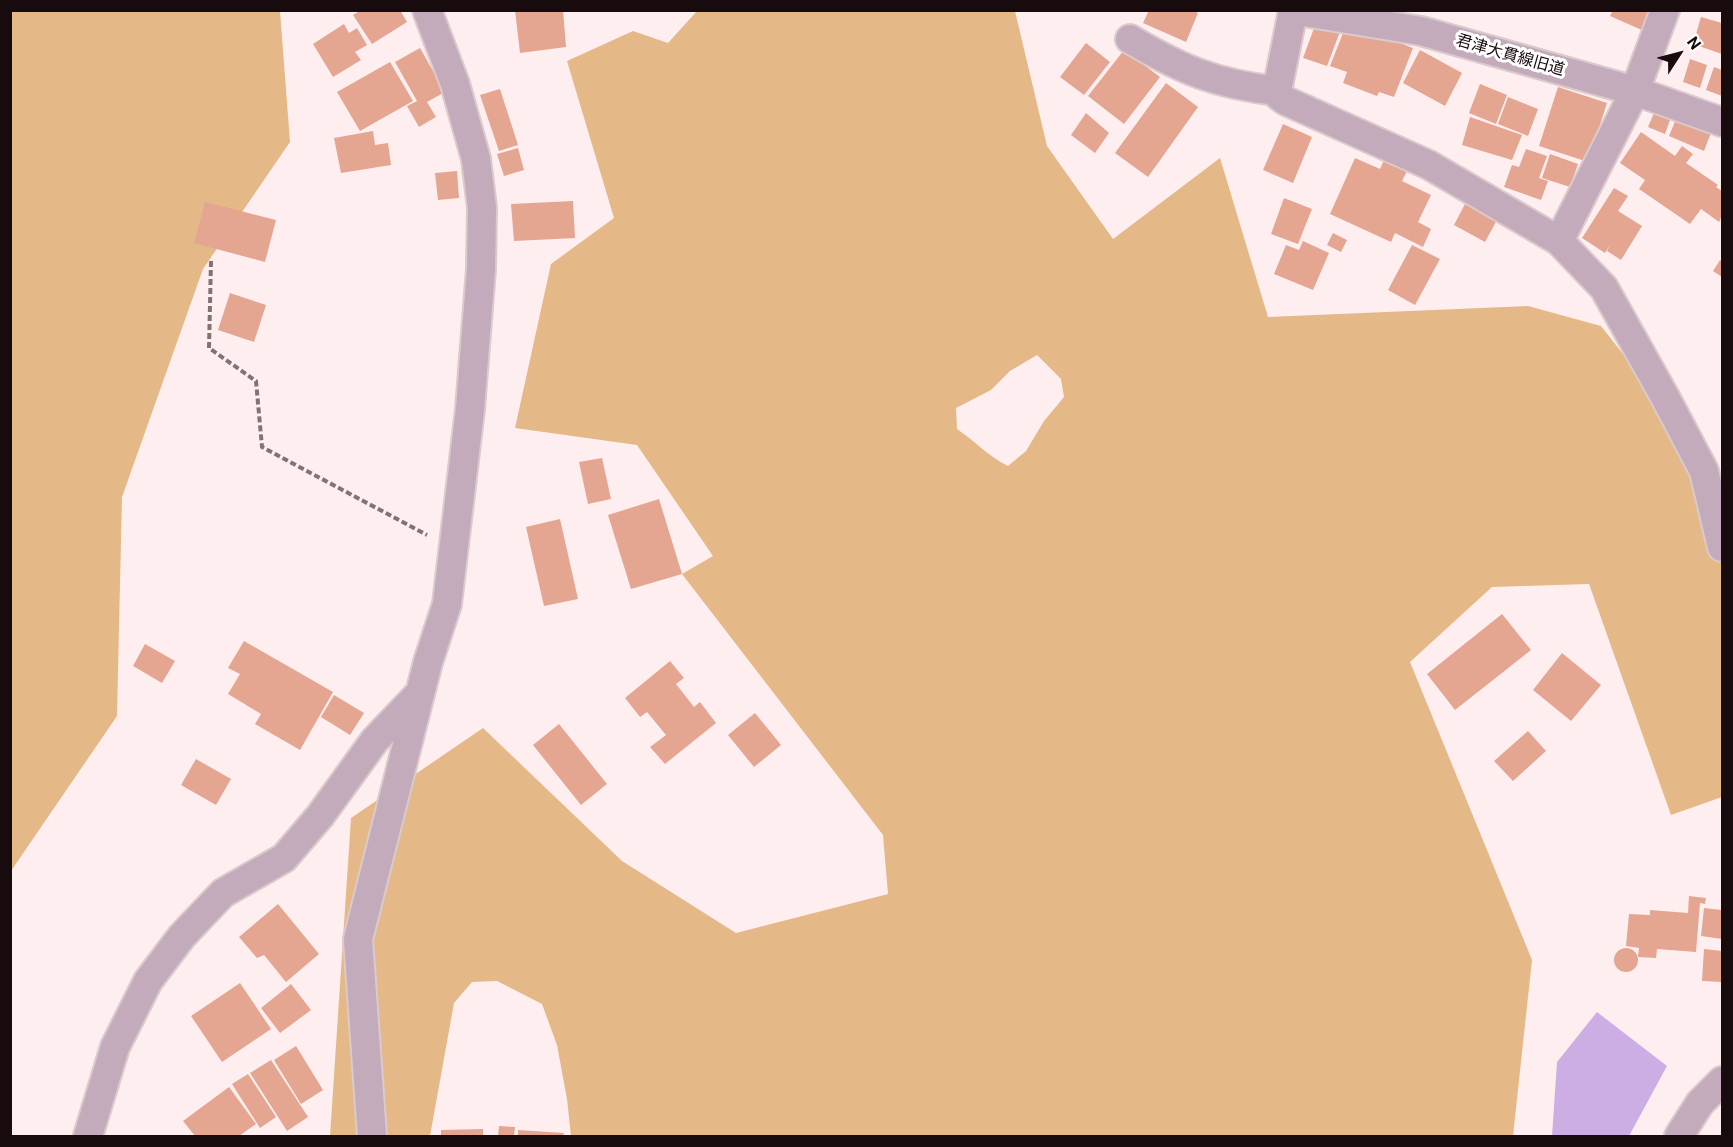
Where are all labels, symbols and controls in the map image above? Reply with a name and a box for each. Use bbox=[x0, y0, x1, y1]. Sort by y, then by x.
north arrow bbox=[1649, 24, 1709, 84]
street label: 君津大貫線旧道 bbox=[1454, 31, 1566, 81]
text: N bbox=[1683, 33, 1705, 53]

